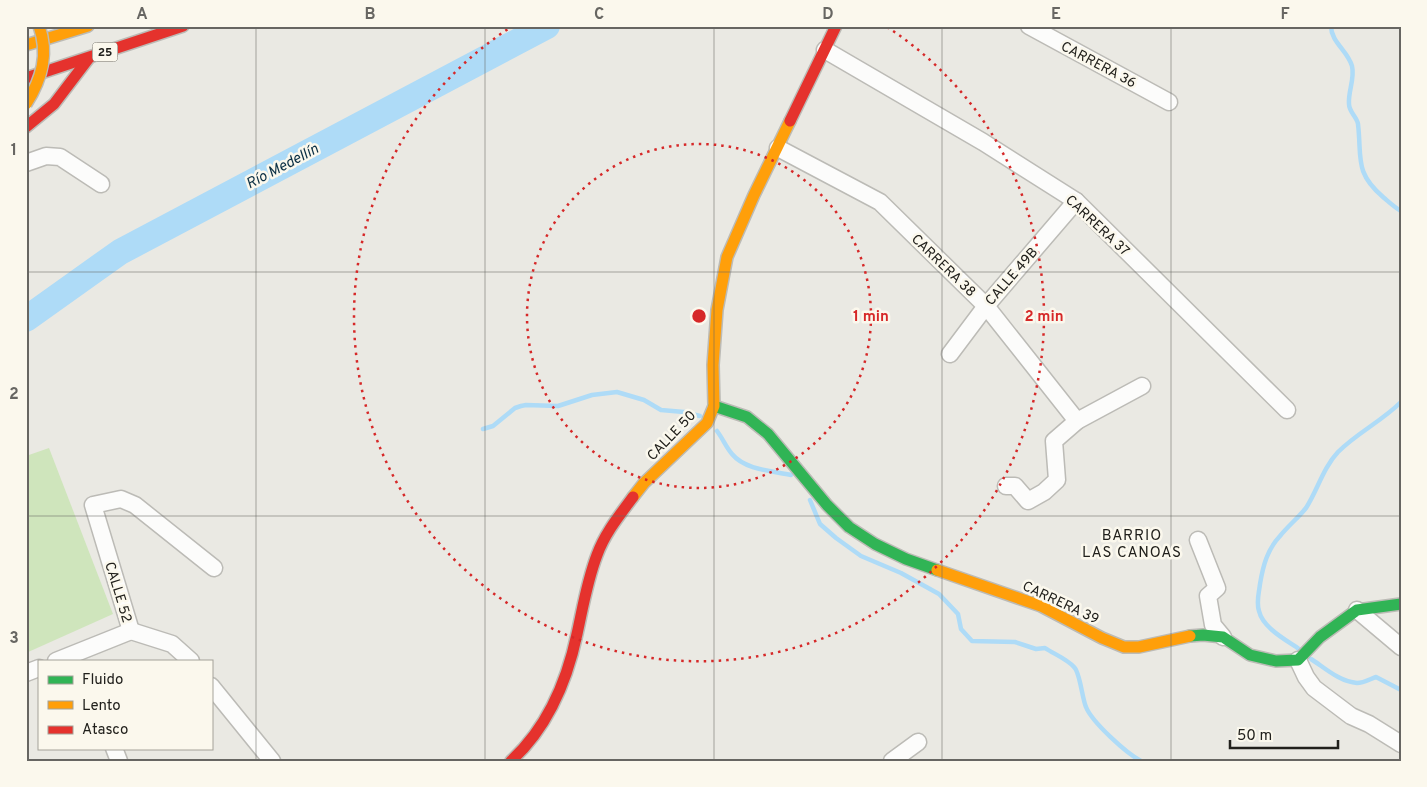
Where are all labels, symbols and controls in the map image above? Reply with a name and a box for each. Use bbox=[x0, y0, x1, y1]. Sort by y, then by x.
text: A bbox=[136, 5, 148, 25]
text: B bbox=[364, 5, 376, 25]
text: C bbox=[594, 5, 604, 25]
text: D bbox=[822, 5, 834, 25]
text: E bbox=[1051, 5, 1061, 25]
text: F bbox=[1280, 5, 1290, 25]
street label: CARRERA 36 bbox=[1058, 38, 1139, 92]
road number: 25 bbox=[92, 42, 118, 62]
water label: Río Medellín bbox=[243, 140, 322, 194]
text: 1 bbox=[11, 141, 17, 161]
street label: CARRERA 37 bbox=[1061, 192, 1133, 260]
street label: CARRERA 38 bbox=[907, 231, 979, 301]
street label: CALLE 49B bbox=[982, 244, 1042, 309]
centre of rings bbox=[690, 307, 708, 325]
text: 1 min bbox=[853, 308, 889, 327]
text: 2 min bbox=[1024, 308, 1064, 327]
text: 2 bbox=[9, 385, 19, 405]
street label: CALLE 50 bbox=[644, 407, 700, 465]
district label: BARRIO LAS CANOAS bbox=[1082, 527, 1182, 563]
street label: CALLE 52 bbox=[100, 560, 135, 625]
street label: CARRERA 39 bbox=[1019, 578, 1101, 629]
text: 3 bbox=[9, 629, 19, 649]
legend bbox=[38, 660, 212, 750]
text: Fluido bbox=[82, 671, 123, 690]
text: Lento bbox=[82, 697, 121, 716]
scale bar bbox=[1230, 717, 1337, 749]
text: Atasco bbox=[82, 721, 128, 740]
text: 50 m bbox=[1237, 727, 1272, 746]

